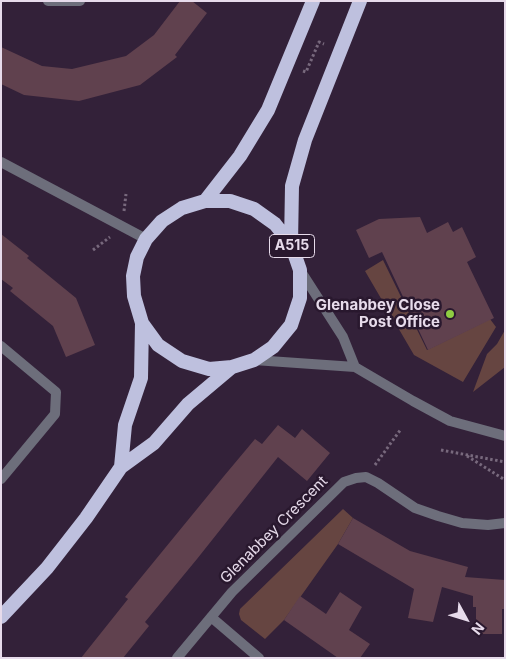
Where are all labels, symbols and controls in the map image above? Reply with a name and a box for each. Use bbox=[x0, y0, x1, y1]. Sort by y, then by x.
road number: A515 bbox=[270, 235, 314, 258]
place label: Glenabbey Close Post Office bbox=[316, 296, 440, 331]
marker: Glenabbey Close Post Office bbox=[444, 308, 456, 320]
street label: Glenabbey Crescent bbox=[217, 473, 331, 587]
north arrow bbox=[441, 594, 491, 644]
text: N bbox=[468, 619, 488, 638]

